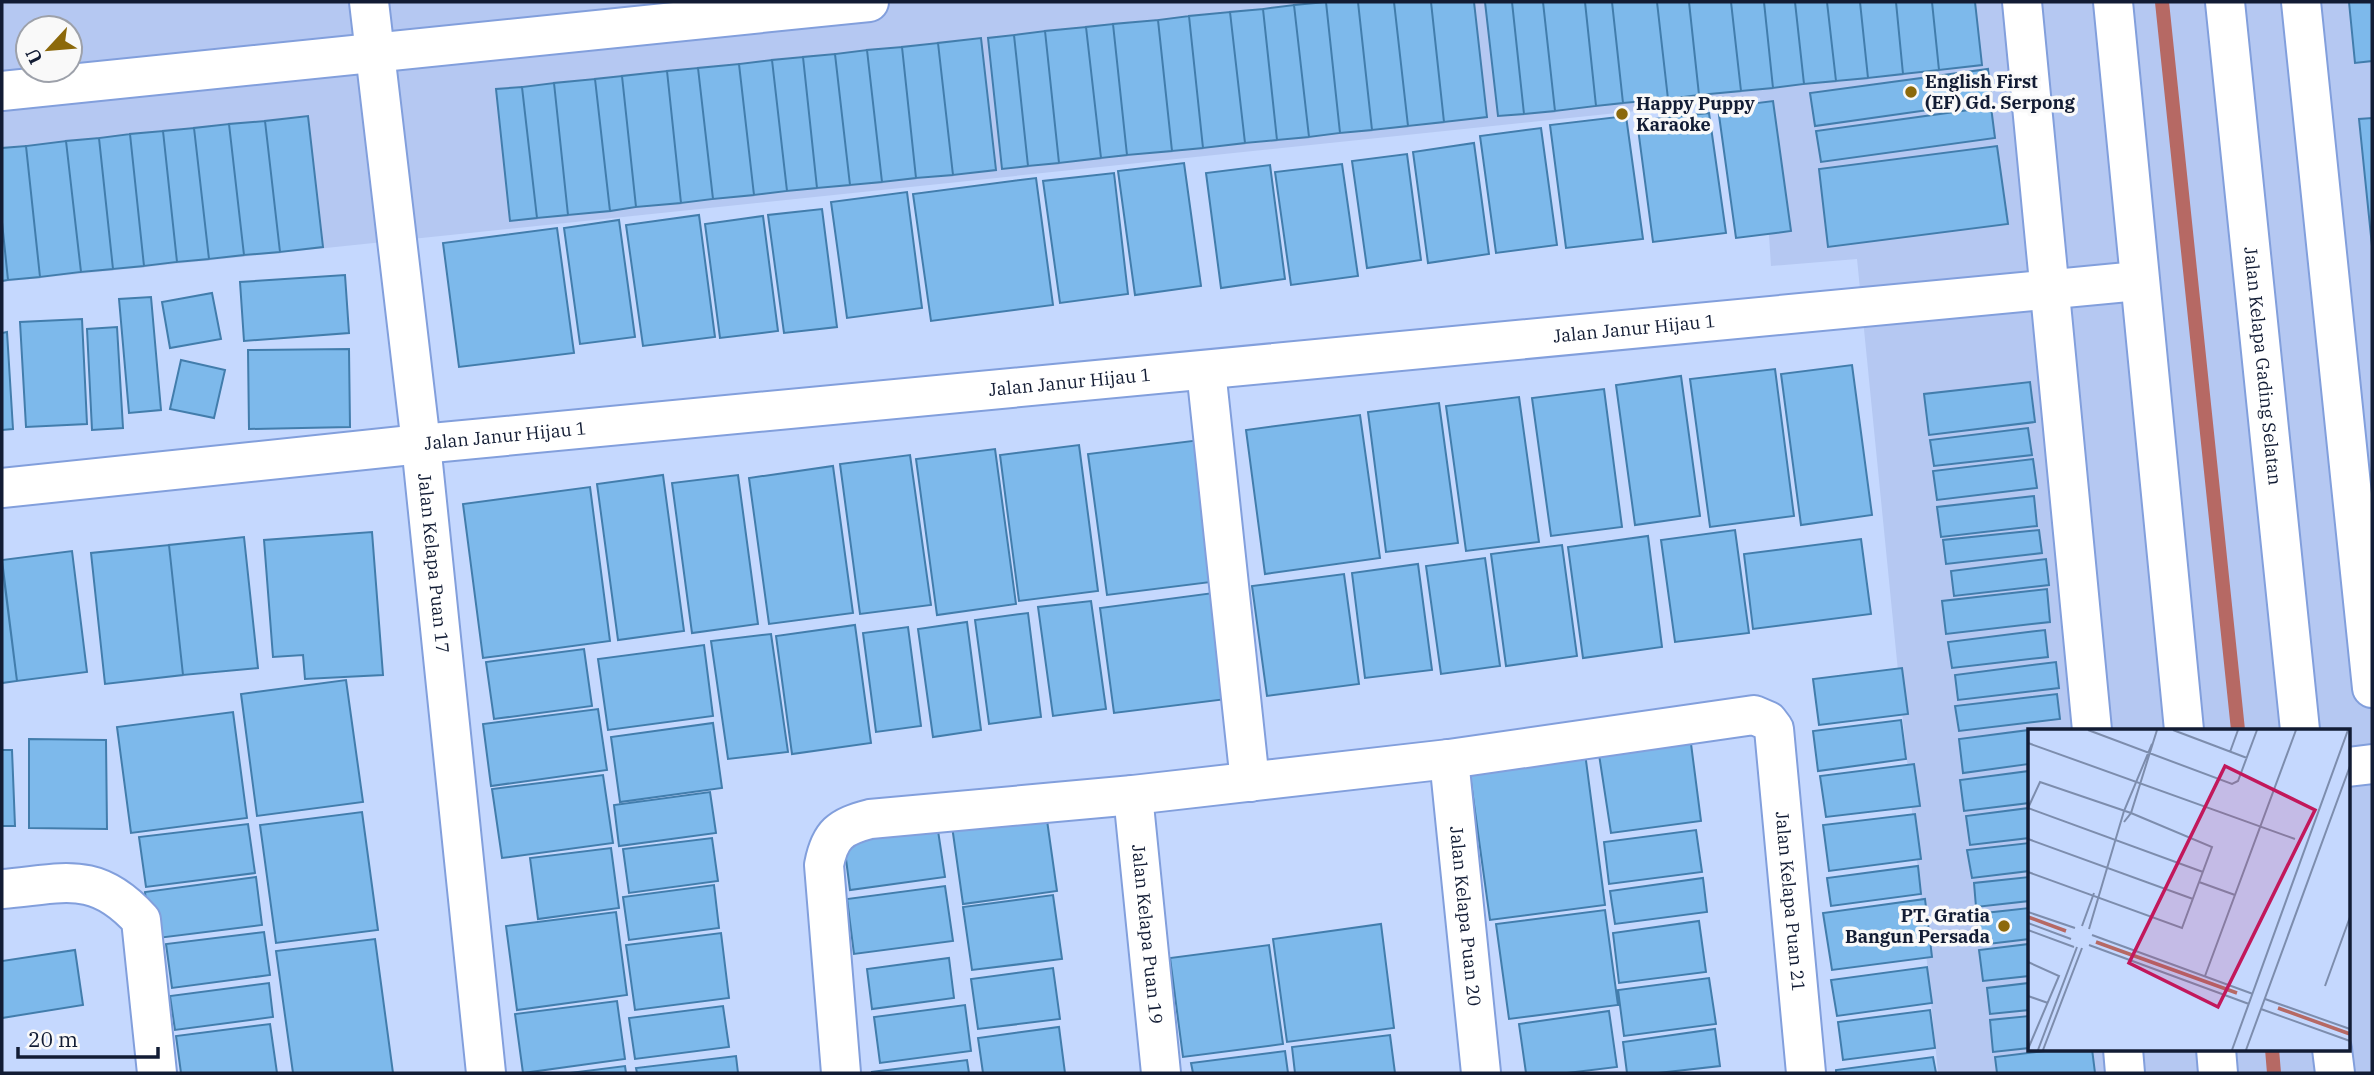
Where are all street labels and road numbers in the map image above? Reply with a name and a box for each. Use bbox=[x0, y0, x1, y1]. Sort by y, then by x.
street label: Jalan Kelapa Gading Selatan bbox=[2239, 246, 2287, 486]
street label: Jalan Janur Hijau 1 bbox=[1552, 309, 1716, 347]
street label: Jalan Janur Hijau 1 bbox=[988, 363, 1152, 401]
street label: Jalan Janur Hijau 1 bbox=[423, 416, 587, 455]
street label: Jalan Kelapa Puan 17 bbox=[413, 472, 455, 654]
street label: Jalan Kelapa Puan 21 bbox=[1771, 810, 1810, 993]
street label: Jalan Kelapa Puan 20 bbox=[1445, 825, 1486, 1007]
street label: Jalan Kelapa Puan 19 bbox=[1127, 843, 1168, 1025]

